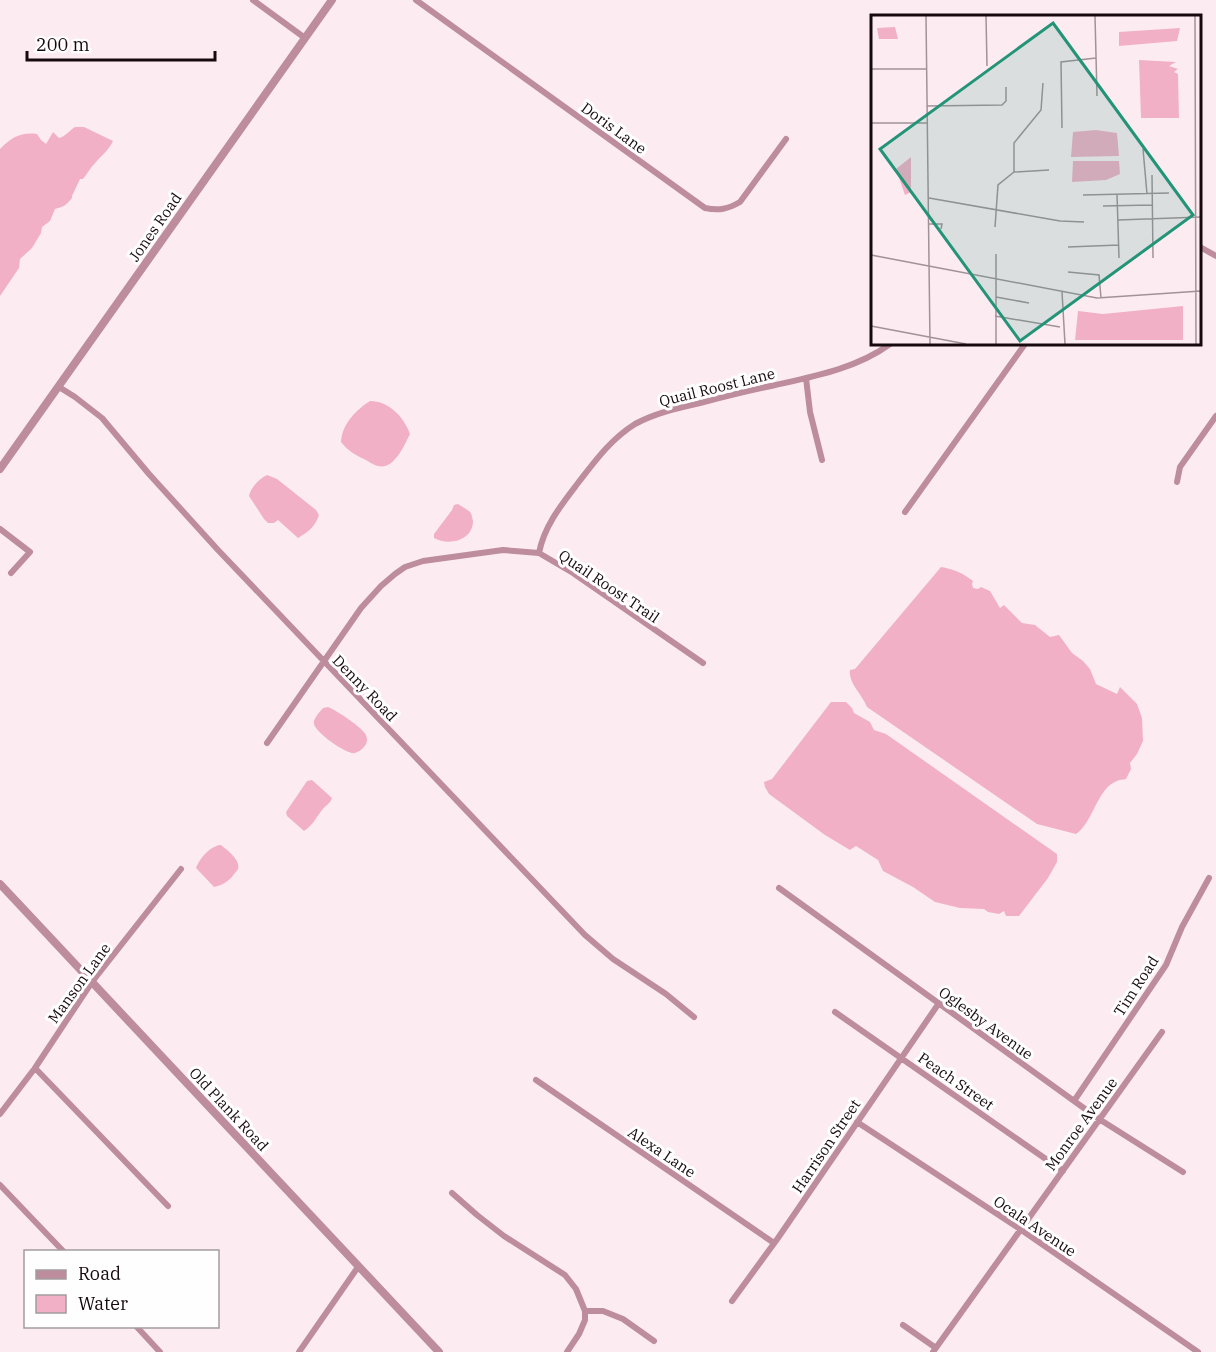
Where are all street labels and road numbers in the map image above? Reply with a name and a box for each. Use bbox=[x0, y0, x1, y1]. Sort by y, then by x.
street label: Doris Lane bbox=[578, 98, 650, 158]
street label: Jones Road bbox=[124, 189, 186, 265]
street label: Quail Roost Lane bbox=[657, 363, 777, 411]
street label: Quail Roost Trail bbox=[555, 545, 663, 627]
street label: Denny Road bbox=[329, 651, 401, 725]
street label: Manson Lane bbox=[44, 939, 114, 1027]
street label: Tim Road bbox=[1109, 952, 1163, 1020]
street label: Oglesby Avenue bbox=[935, 982, 1037, 1064]
street label: Peach Street bbox=[914, 1048, 998, 1114]
street label: Old Plank Road bbox=[185, 1063, 273, 1155]
street label: Monroe Avenue bbox=[1041, 1074, 1121, 1174]
street label: Harrison Street bbox=[788, 1096, 864, 1196]
street label: Alexa Lane bbox=[625, 1122, 699, 1182]
street label: Ocala Avenue bbox=[990, 1191, 1080, 1261]

